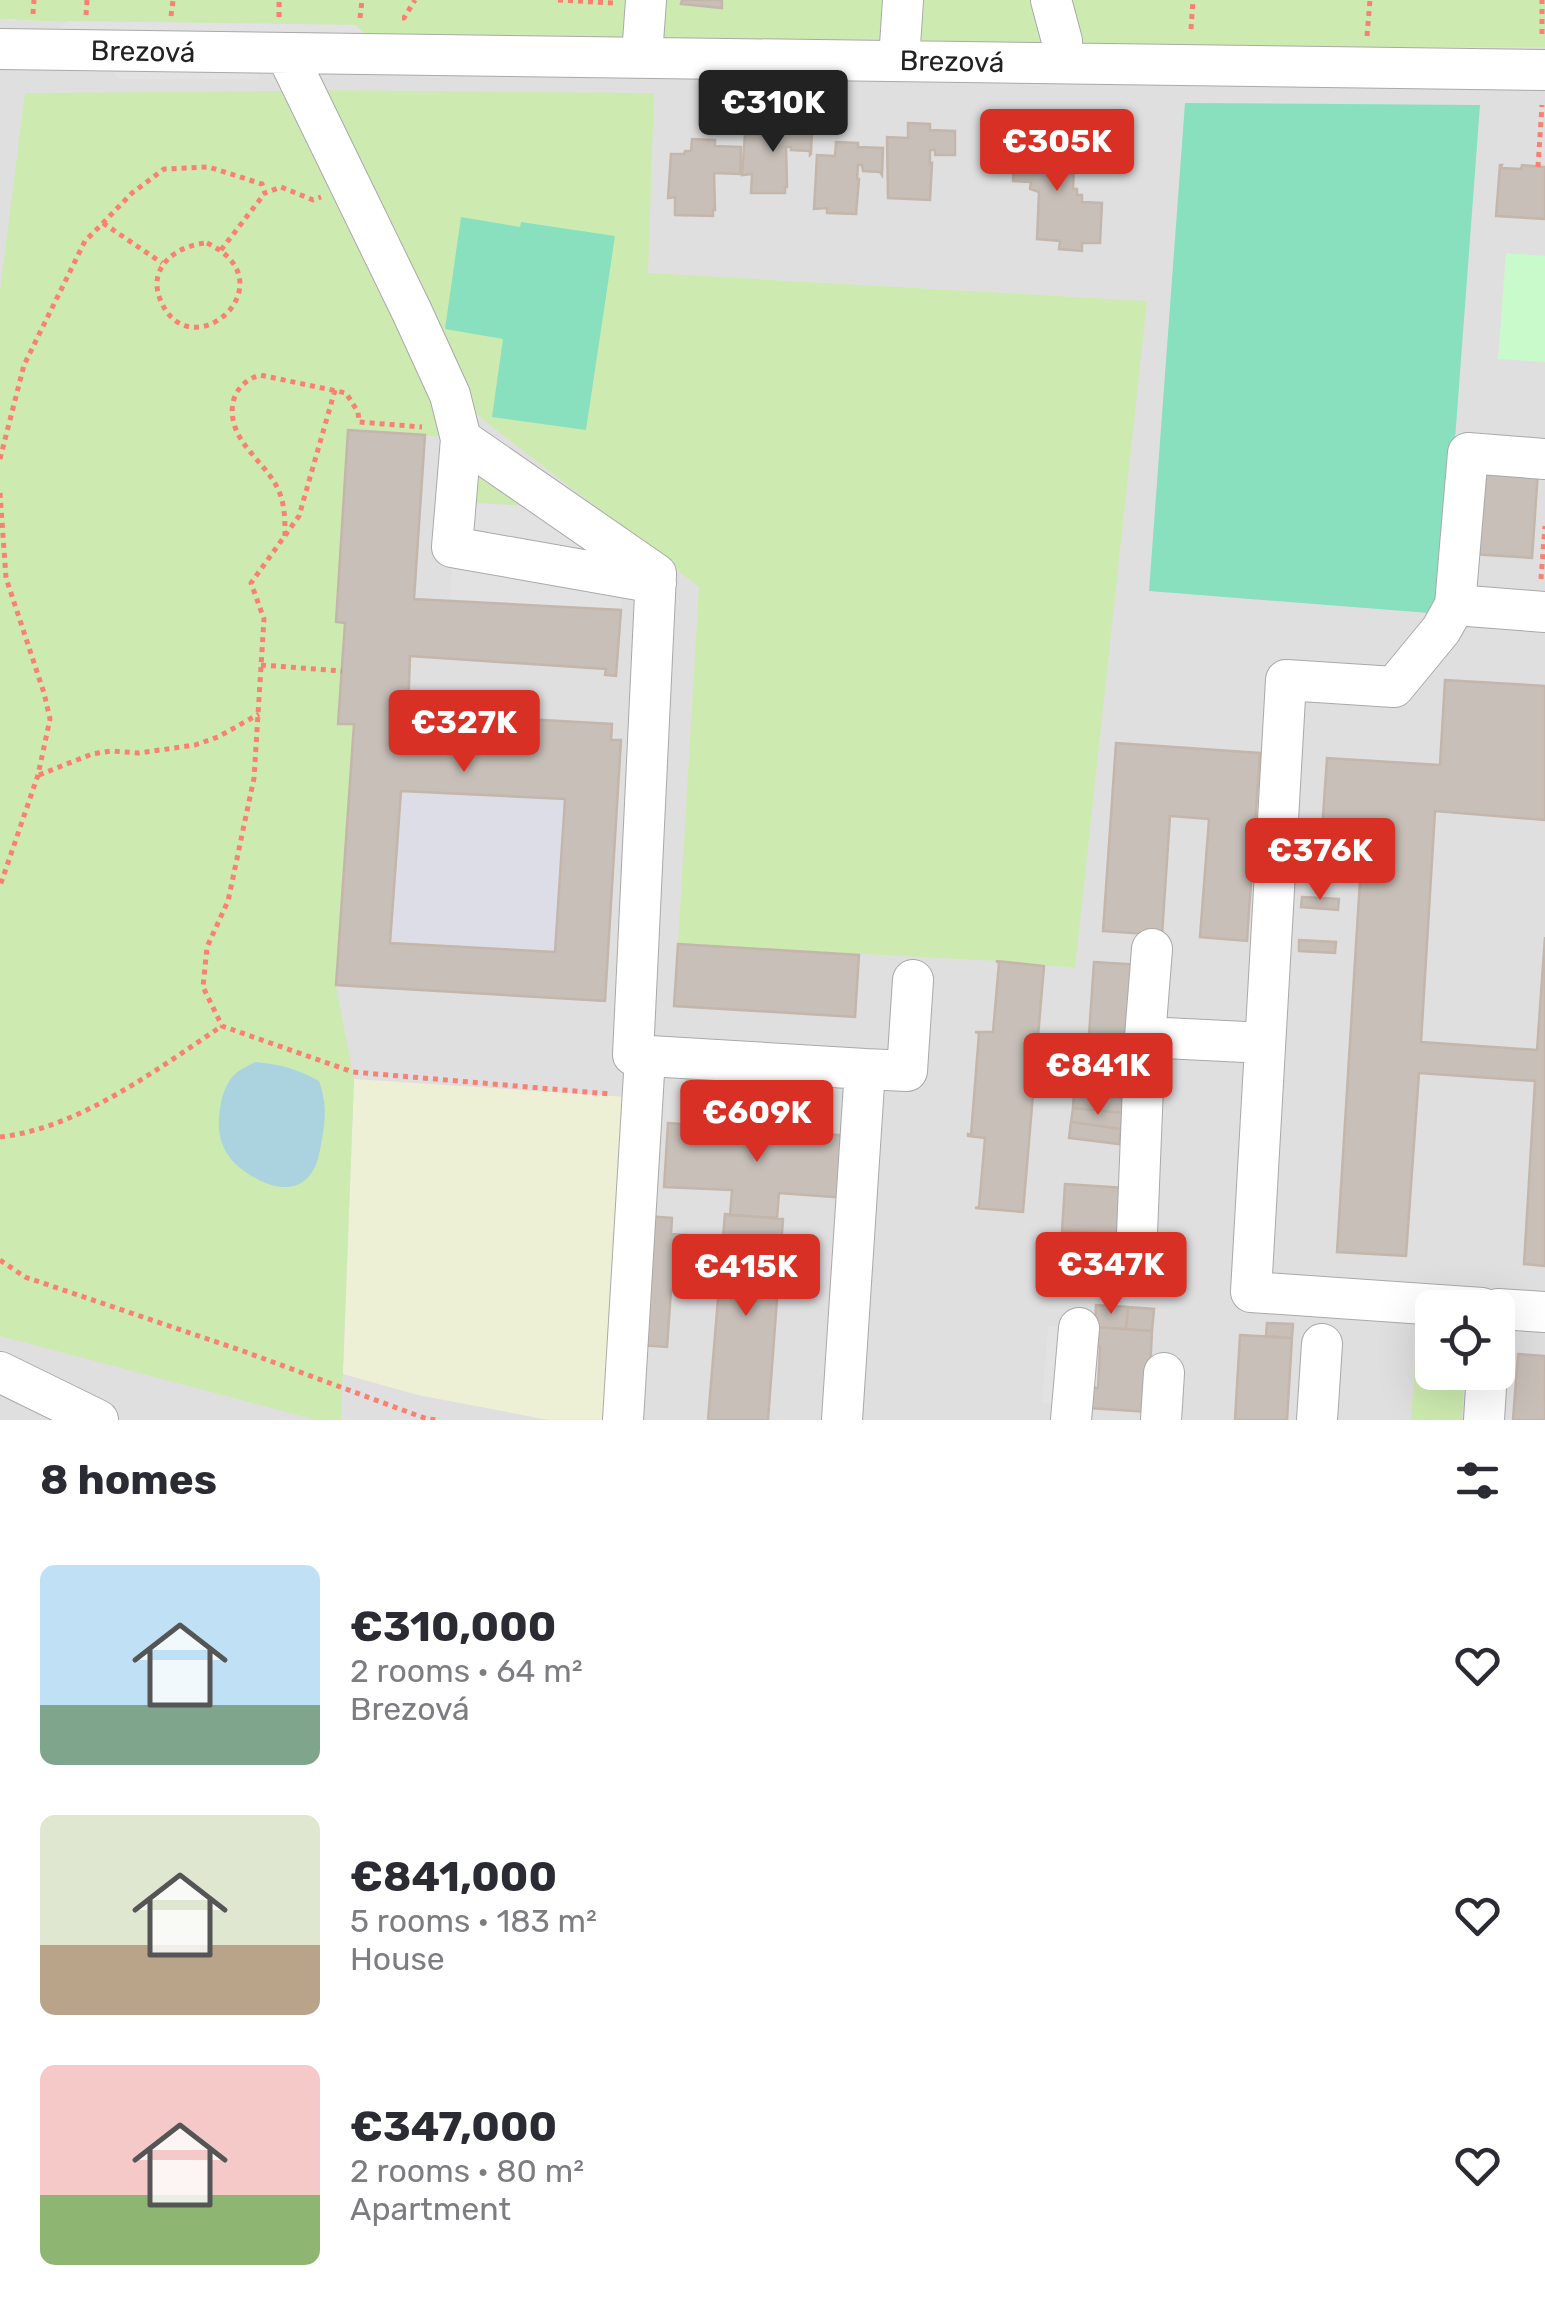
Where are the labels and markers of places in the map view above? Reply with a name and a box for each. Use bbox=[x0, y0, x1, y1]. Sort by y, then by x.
pin: €310K bbox=[703, 70, 843, 155]
pin: €305K bbox=[987, 109, 1127, 194]
pin: €327K bbox=[394, 690, 534, 775]
pin: €376K bbox=[1250, 818, 1390, 903]
pin: €841K bbox=[1028, 1033, 1168, 1118]
pin: €609K bbox=[687, 1080, 827, 1165]
pin: €347K bbox=[1041, 1232, 1181, 1317]
pin: €415K bbox=[676, 1234, 816, 1319]

